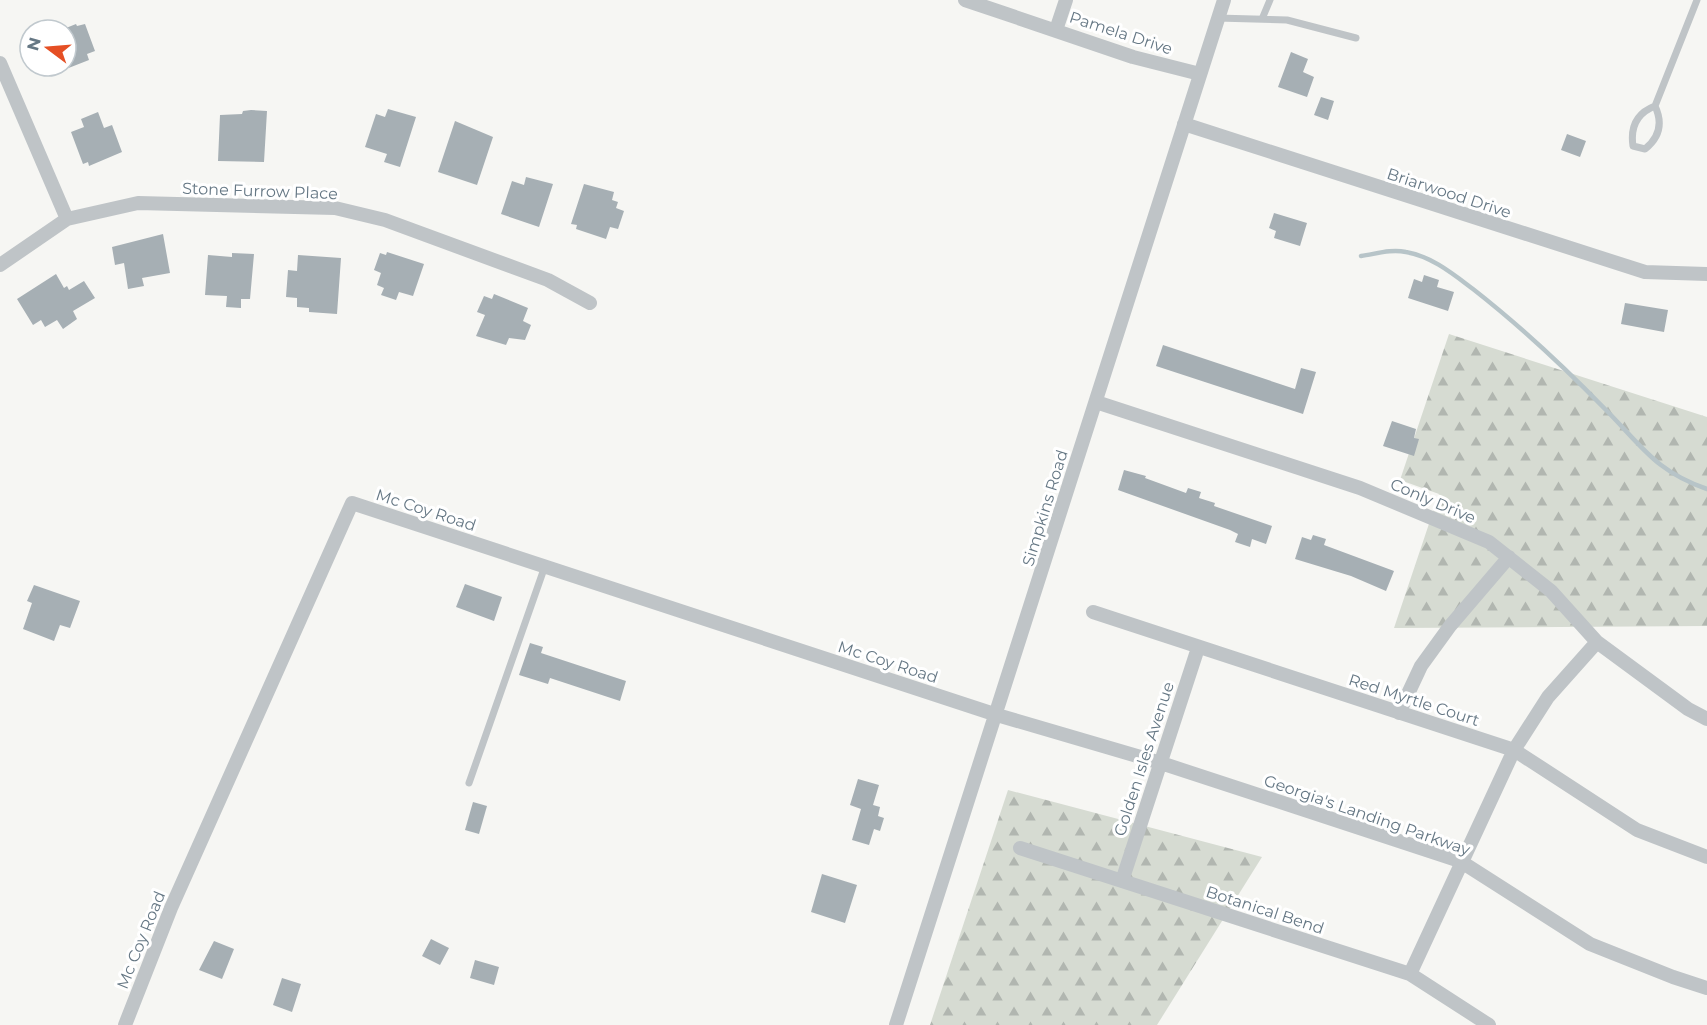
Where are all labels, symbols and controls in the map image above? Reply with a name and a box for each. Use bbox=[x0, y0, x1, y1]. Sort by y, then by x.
street label: Pamela Drive bbox=[1067, 7, 1175, 59]
north arrow bbox=[18, 18, 78, 78]
text: N bbox=[23, 35, 45, 53]
street label: Briarwood Drive bbox=[1384, 164, 1514, 222]
street label: Stone Furrow Place bbox=[182, 179, 338, 203]
street label: Simpkins Road bbox=[1018, 448, 1072, 568]
street label: Conly Drive bbox=[1387, 475, 1479, 527]
street label: Mc Coy Road bbox=[374, 485, 478, 535]
street label: Mc Coy Road bbox=[836, 637, 940, 687]
street label: Red Myrtle Court bbox=[1346, 670, 1482, 730]
street label: Golden Isles Avenue bbox=[1110, 679, 1178, 839]
street label: Georgia's Landing Parkway bbox=[1261, 771, 1473, 859]
street label: Botanical Bend bbox=[1203, 882, 1327, 938]
street label: Mc Coy Road bbox=[113, 888, 169, 992]

